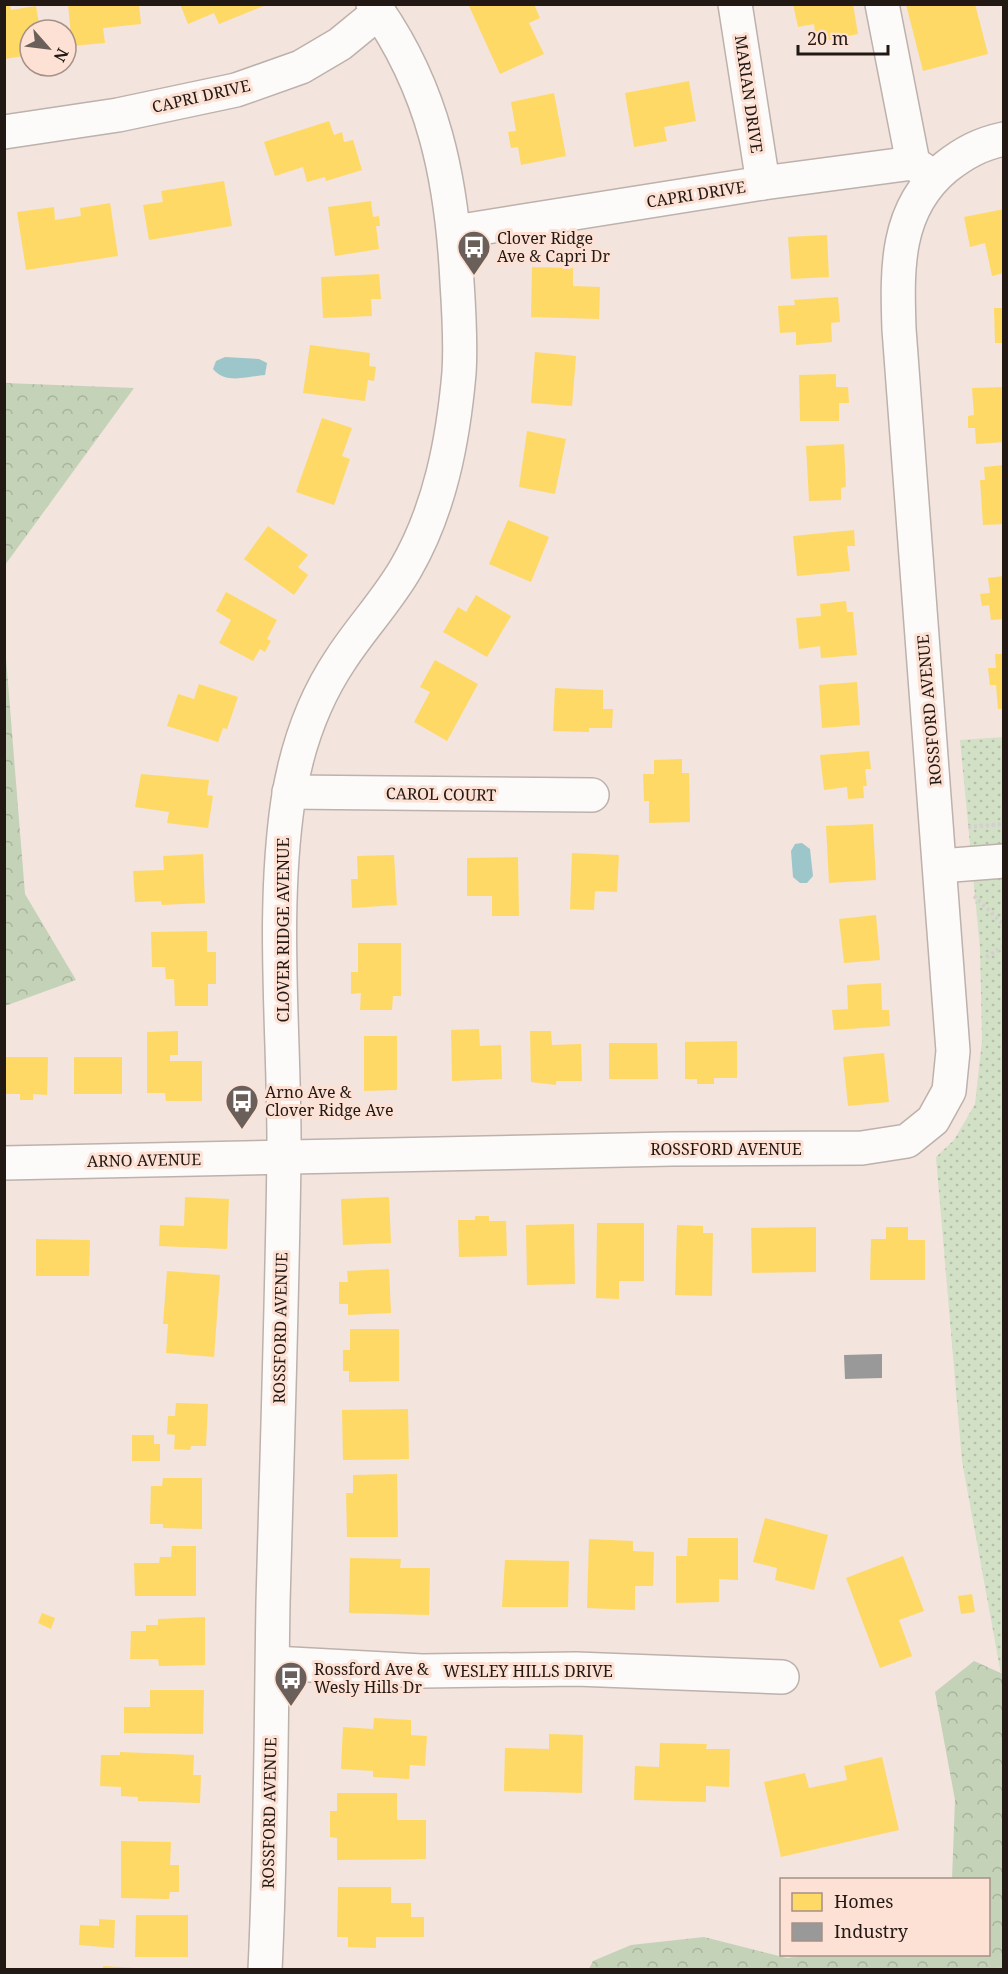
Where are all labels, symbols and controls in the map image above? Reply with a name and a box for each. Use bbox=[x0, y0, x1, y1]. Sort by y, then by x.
north arrow bbox=[18, 18, 78, 78]
scale bar bbox=[798, 18, 888, 56]
text: 20 m bbox=[807, 26, 849, 50]
street label: MARIAN DRIVE bbox=[730, 34, 768, 155]
text: N bbox=[48, 44, 74, 66]
street label: CAPRI DRIVE bbox=[150, 74, 252, 118]
street label: CAPRI DRIVE bbox=[645, 175, 747, 213]
place label: Clover Ridge Ave & Capri Dr bbox=[497, 227, 610, 267]
bus stop icon: Clover Ridge Ave & Capri Dr bbox=[456, 229, 492, 276]
street label: ROSSFORD AVENUE bbox=[911, 634, 947, 786]
street label: CAROL COURT bbox=[386, 782, 497, 806]
street label: CLOVER RIDGE AVENUE bbox=[272, 838, 294, 1022]
place label: Arno Ave & Clover Ridge Ave bbox=[265, 1081, 393, 1121]
bus stop icon: Arno Ave & Clover Ridge Ave bbox=[224, 1083, 260, 1130]
street label: ROSSFORD AVENUE bbox=[650, 1138, 802, 1160]
street label: ARNO AVENUE bbox=[87, 1148, 201, 1172]
street label: ROSSFORD AVENUE bbox=[268, 1252, 292, 1404]
place label: Rossford Ave & Wesly Hills Dr bbox=[314, 1658, 429, 1698]
bus stop icon: Rossford Ave & Wesly Hills Dr bbox=[273, 1660, 309, 1707]
street label: WESLEY HILLS DRIVE bbox=[443, 1660, 613, 1682]
street label: ROSSFORD AVENUE bbox=[257, 1737, 281, 1889]
legend bbox=[780, 1878, 990, 1956]
text: Homes bbox=[834, 1889, 893, 1913]
text: Industry bbox=[834, 1919, 909, 1943]

